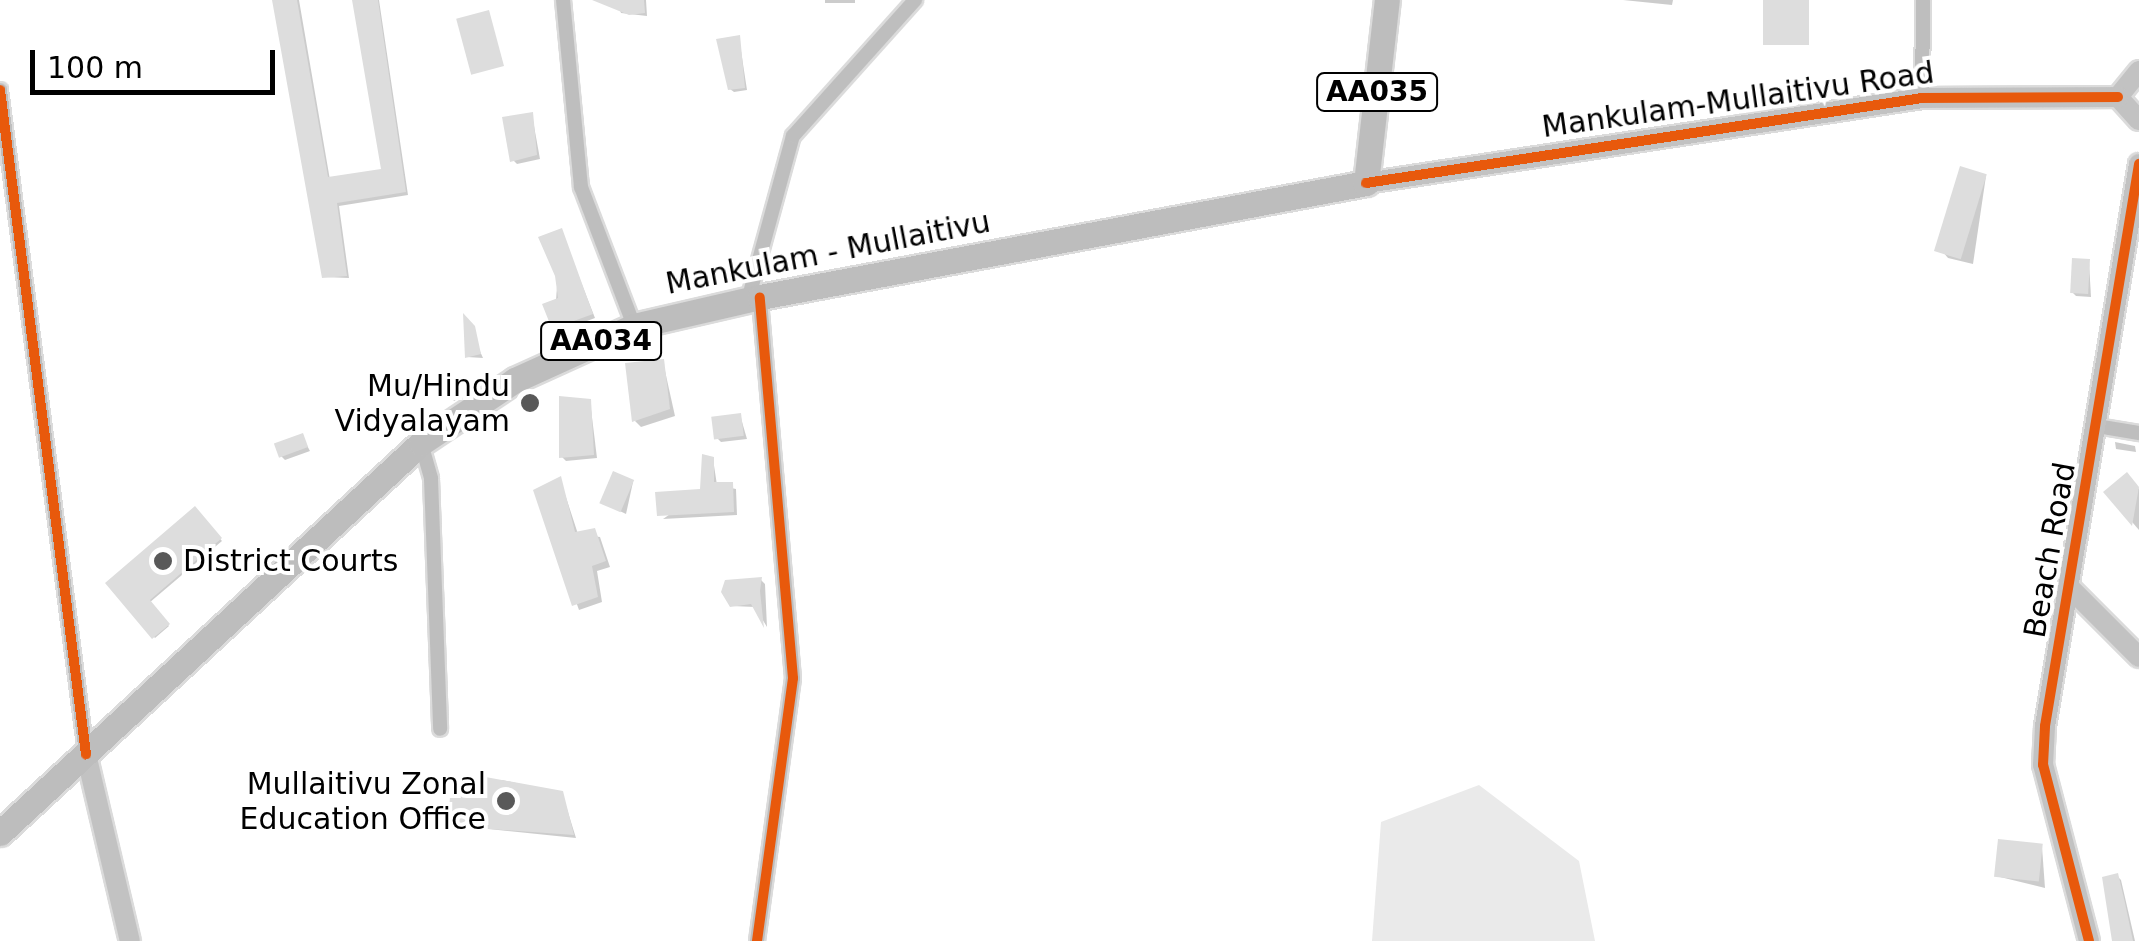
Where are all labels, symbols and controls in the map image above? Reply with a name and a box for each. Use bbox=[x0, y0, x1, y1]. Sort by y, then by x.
scale bar bbox=[35, 30, 280, 92]
text: 100 m bbox=[47, 50, 143, 85]
street label: Mankulam-Mullaitivu Road bbox=[1540, 55, 1936, 145]
road number: AA035 bbox=[1314, 69, 1440, 115]
street label: Mankulam - Mullaitivu bbox=[663, 204, 993, 302]
road number: AA034 bbox=[538, 318, 664, 364]
place label: Mu/Hindu Vidyalayam bbox=[335, 368, 510, 438]
marker: Mu/Hindu Vidyalayam bbox=[519, 392, 541, 414]
street label: Beach Road bbox=[2017, 459, 2083, 641]
place label: District Courts bbox=[183, 543, 398, 579]
marker: District Courts bbox=[152, 550, 174, 572]
place label: Mullaitivu Zonal Education Office bbox=[240, 766, 486, 836]
marker: Mullaitivu Zonal Education Office bbox=[495, 790, 517, 812]

